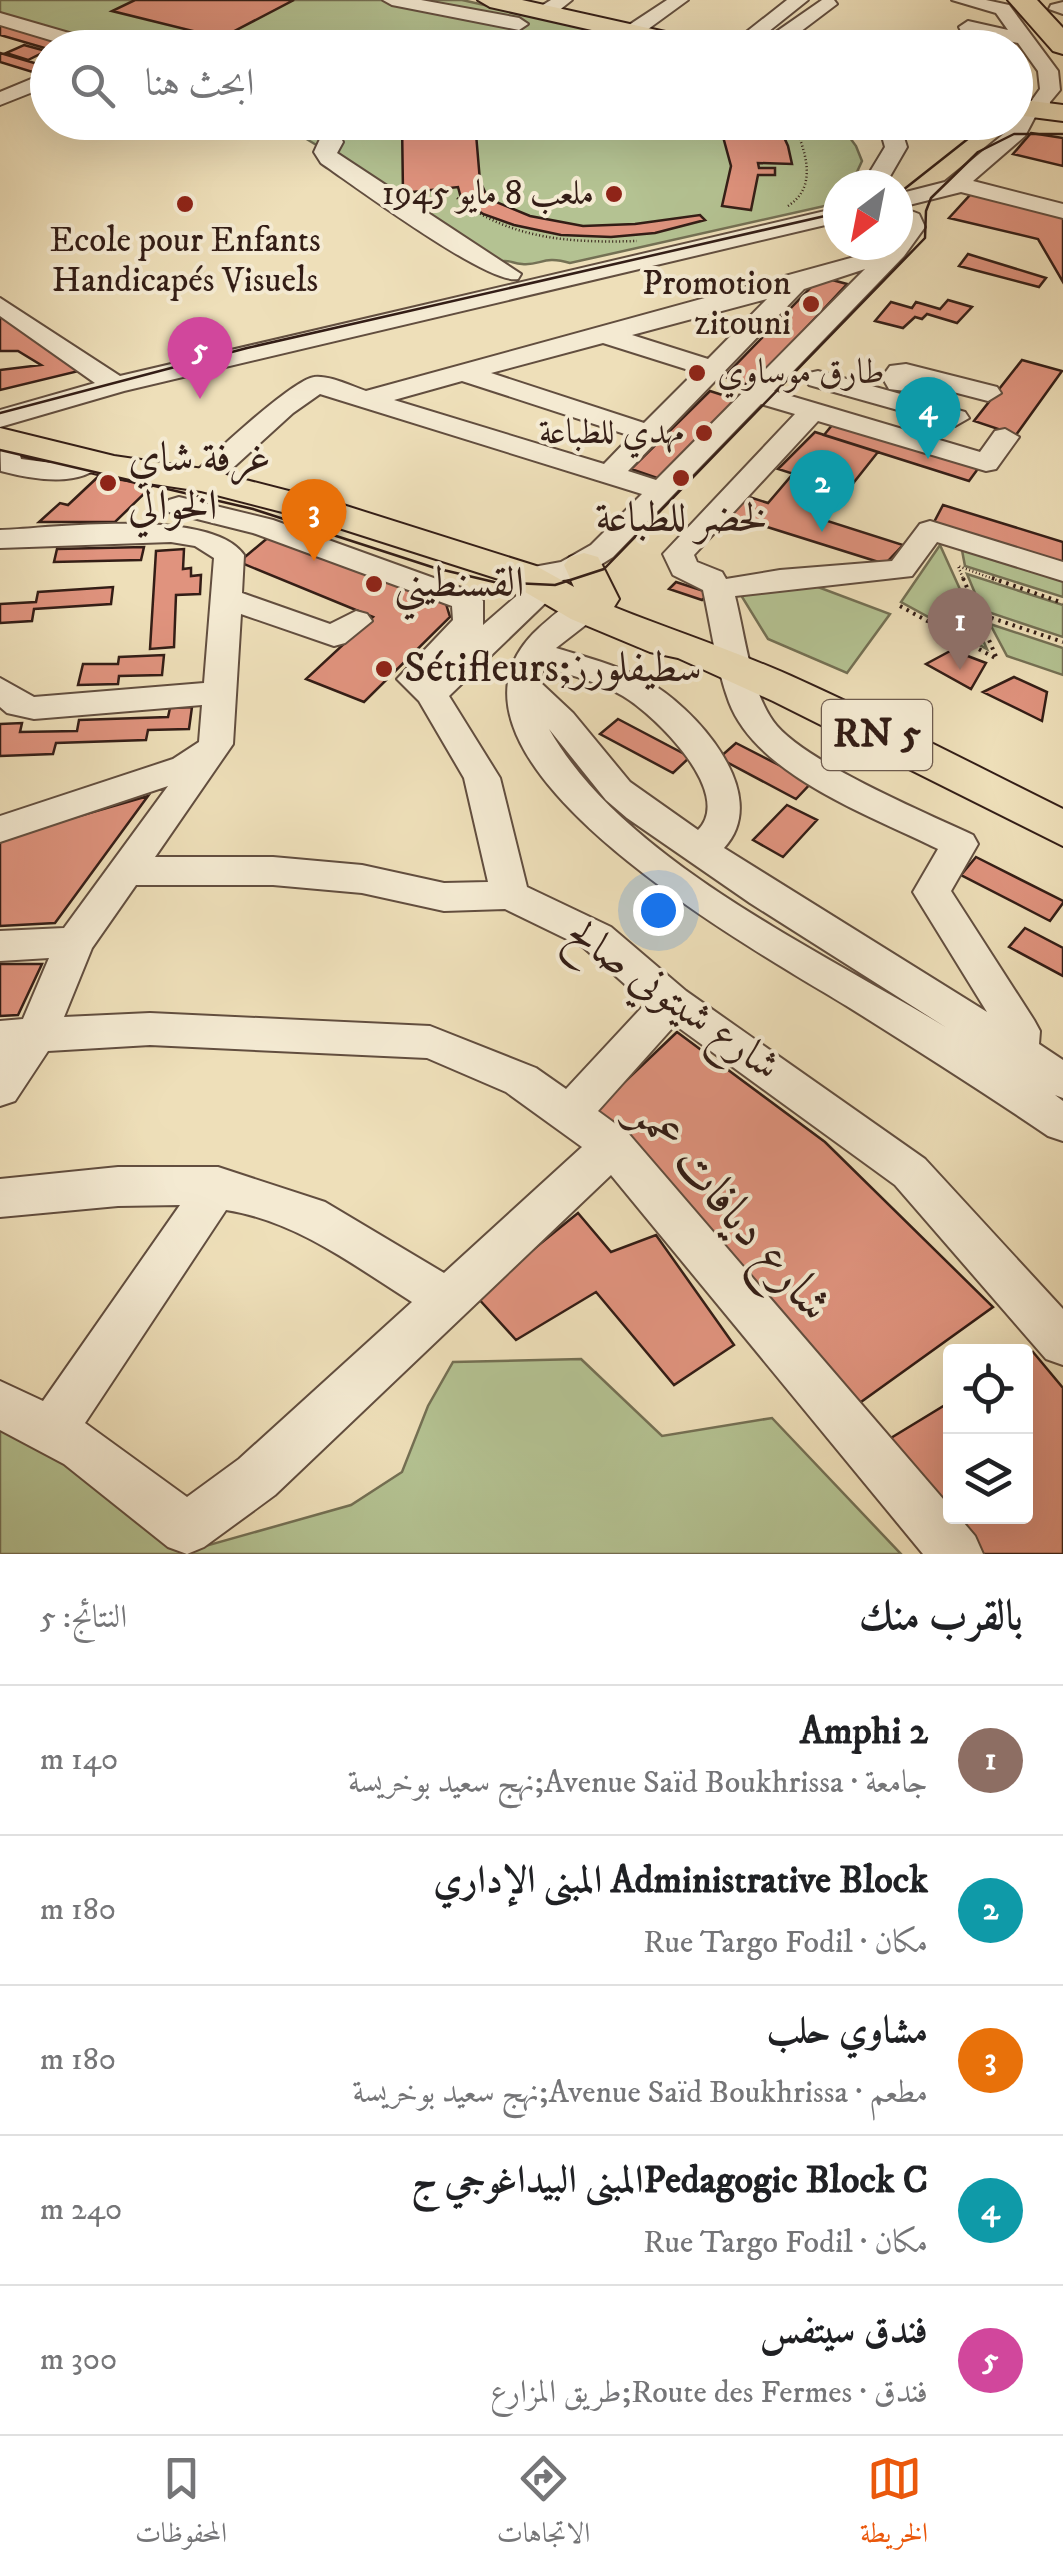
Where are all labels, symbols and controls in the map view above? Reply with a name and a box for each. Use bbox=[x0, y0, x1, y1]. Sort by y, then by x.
search box bbox=[30, 30, 1033, 140]
icon: search bbox=[65, 58, 120, 113]
text: ابحث هنا bbox=[145, 60, 255, 108]
north arrow bbox=[823, 170, 913, 260]
place label: ملعب 8 مايو 1945 bbox=[382, 172, 594, 216]
marker: ملعب 8 مايو 1945 bbox=[603, 183, 625, 205]
marker: Ecole pour Enfants Handicapés Visuels bbox=[174, 193, 196, 215]
place label: Ecole pour Enfants Handicapés Visuels bbox=[49, 219, 321, 303]
place label: Promotion zitouni bbox=[642, 262, 791, 346]
marker: Promotion zitouni bbox=[800, 293, 822, 315]
pin: 5 bbox=[168, 316, 232, 399]
place label: طارق موساوي bbox=[717, 351, 885, 399]
marker: طارق موساوي bbox=[686, 362, 708, 384]
pin: 4 bbox=[896, 376, 960, 459]
place label: مهدي للطباعة bbox=[539, 411, 684, 459]
marker: مهدي للطباعة bbox=[693, 422, 715, 444]
place label: غرفة شاي الخوالي bbox=[128, 433, 271, 538]
pin: 2 bbox=[790, 450, 854, 532]
marker: لخضر للطباعة bbox=[670, 467, 692, 489]
marker: غرفة شاي الخوالي bbox=[97, 472, 119, 494]
pin: 3 bbox=[282, 478, 346, 561]
place label: لخضر للطباعة bbox=[595, 493, 767, 545]
place label: القسنطيني bbox=[394, 558, 524, 621]
marker: القسنطيني bbox=[363, 573, 385, 595]
pin: 1 bbox=[928, 588, 992, 670]
place label: Sétifleurs;سطيفلورز bbox=[404, 643, 702, 695]
marker: Sétifleurs;سطيفلورز bbox=[373, 658, 395, 680]
road number: RN 5 bbox=[822, 700, 932, 770]
your location bbox=[633, 885, 684, 936]
street label: شارع شيتوني صالح bbox=[552, 907, 790, 1099]
street label: شارع ديافات عمر bbox=[607, 1081, 846, 1340]
map controls bbox=[943, 1344, 1033, 1524]
button: locate bbox=[943, 1344, 1033, 1434]
button: layers bbox=[943, 1434, 1033, 1524]
text: بالقرب منك bbox=[859, 1591, 1023, 1643]
text: النتائج: 5 bbox=[40, 1598, 127, 1638]
text: Amphi 2 bbox=[800, 1708, 928, 1756]
text: 140 m bbox=[40, 1740, 118, 1780]
text: 1 bbox=[985, 1740, 996, 1780]
text: جامعة · Avenue Saïd Boukhrissa;نهج سعيد بوخريسة bbox=[348, 1763, 928, 1803]
text: Administrative Block المبنى الإداري bbox=[433, 1857, 928, 1905]
text: 180 m bbox=[40, 1890, 116, 1930]
text: 2 bbox=[983, 1890, 998, 1930]
text: مكان · Rue Targo Fodil bbox=[643, 1923, 928, 1963]
text: مشاوي حلب bbox=[766, 2007, 928, 2055]
text: 180 m bbox=[40, 2040, 116, 2080]
text: 3 bbox=[985, 2040, 996, 2080]
text: مطعم · Avenue Saïd Boukhrissa;نهج سعيد بوخريسة bbox=[352, 2073, 928, 2113]
text: Pedagogic Block Cالمبنى البيداغوجي ج bbox=[411, 2157, 928, 2205]
text: 240 m bbox=[40, 2190, 122, 2230]
text: 4 bbox=[981, 2190, 1000, 2230]
text: مكان · Rue Targo Fodil bbox=[643, 2223, 928, 2263]
text: فندق سيتفس bbox=[760, 2307, 928, 2355]
text: 300 m bbox=[40, 2340, 117, 2380]
text: 5 bbox=[983, 2340, 998, 2380]
text: فندق · Route des Fermes;طريق المزارع bbox=[490, 2373, 928, 2413]
tab: المحفوظات bbox=[135, 2451, 227, 2560]
tab: الاتجاهات bbox=[497, 2451, 590, 2560]
tab: الخريطة bbox=[860, 2451, 928, 2560]

